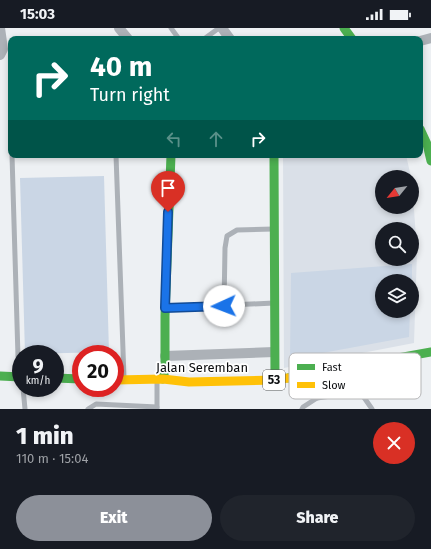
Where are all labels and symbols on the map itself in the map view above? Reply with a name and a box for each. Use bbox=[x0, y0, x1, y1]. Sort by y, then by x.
north arrow bbox=[375, 170, 419, 214]
pin bbox=[151, 171, 185, 212]
position arrow bbox=[203, 285, 245, 327]
speed limit sign: 20 bbox=[72, 345, 124, 397]
legend bbox=[289, 353, 421, 399]
street label: Jalan Seremban bbox=[156, 360, 248, 375]
text: Fast bbox=[322, 361, 342, 374]
road number: 53 bbox=[263, 370, 285, 390]
text: Slow bbox=[322, 379, 346, 392]

